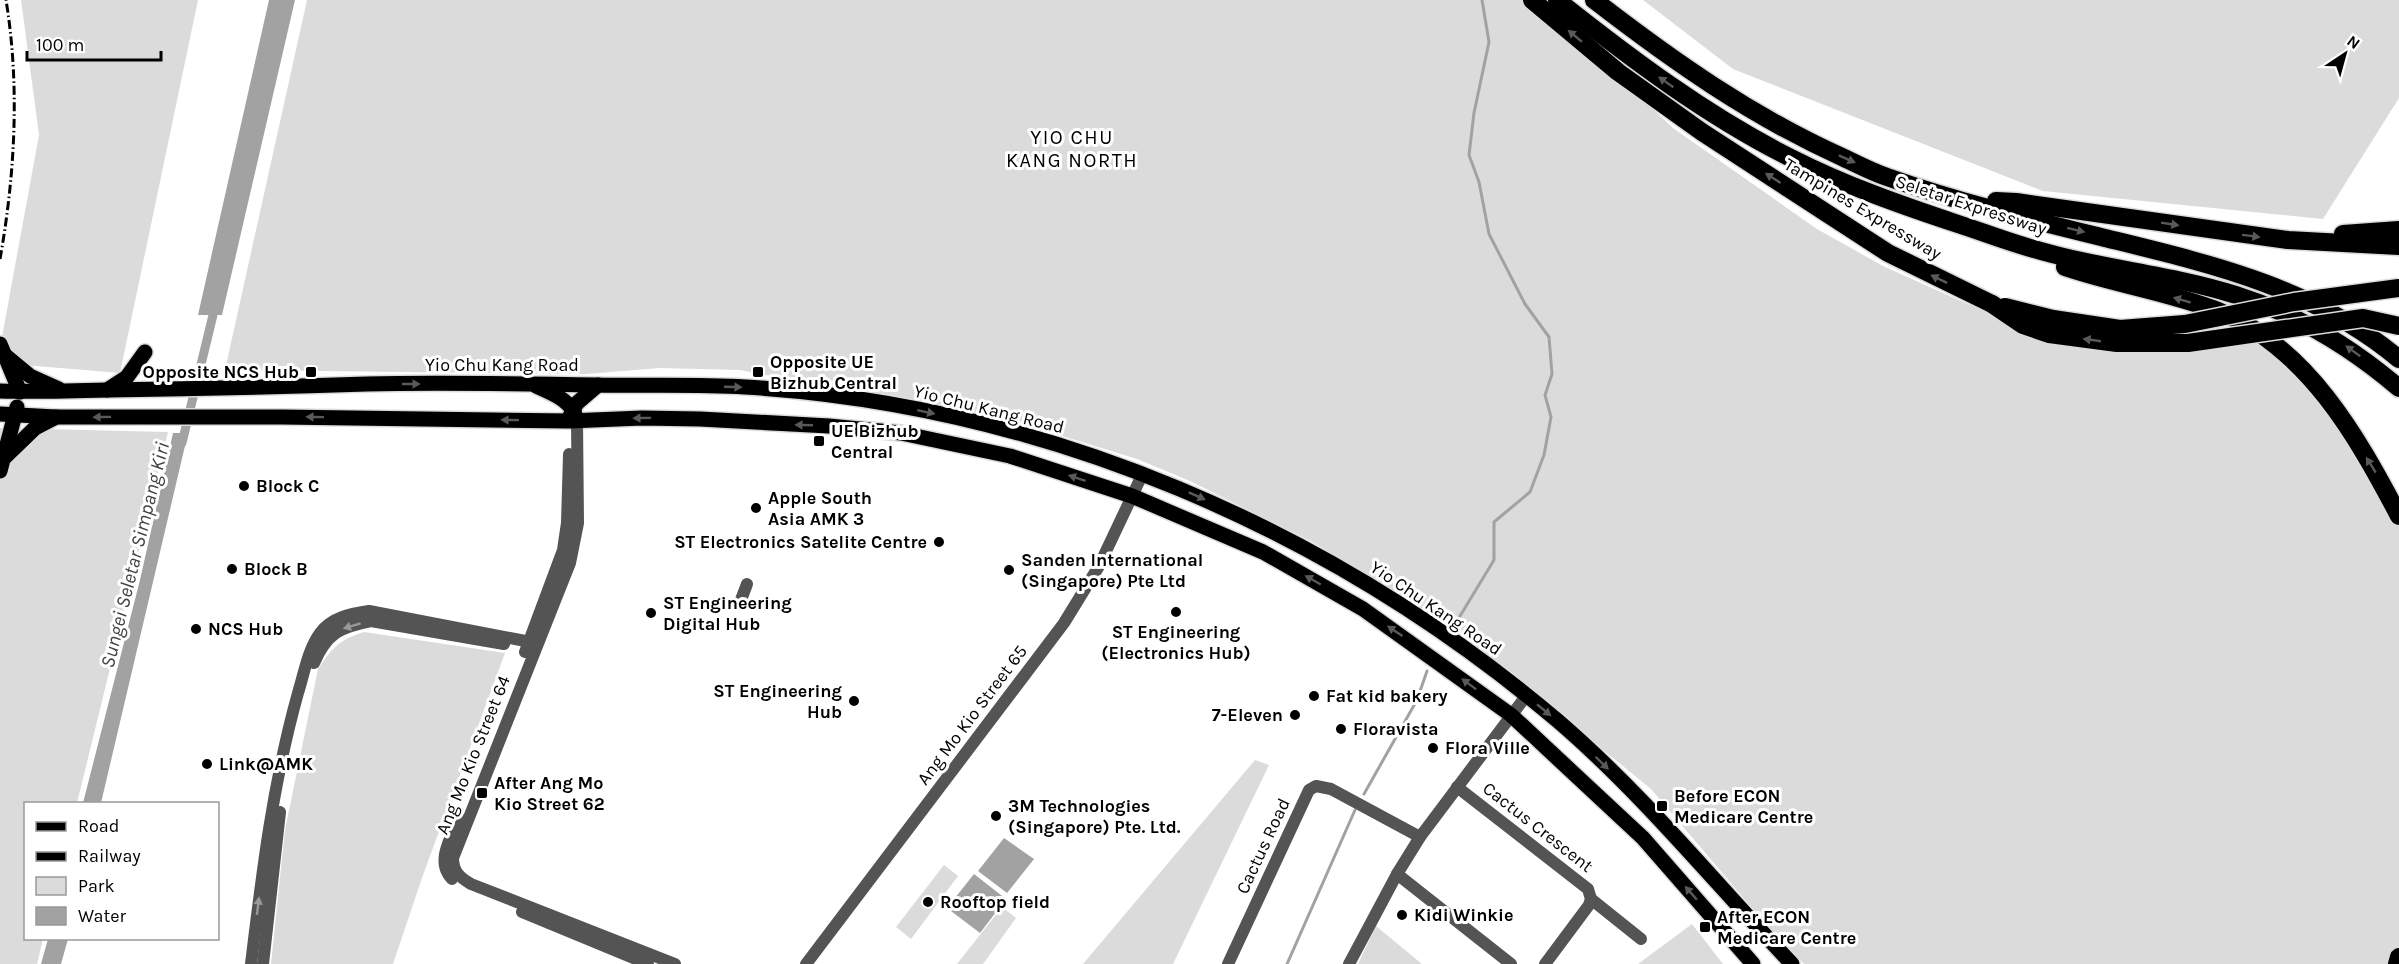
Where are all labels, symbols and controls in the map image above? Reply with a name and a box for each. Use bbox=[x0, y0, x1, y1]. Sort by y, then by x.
scale bar bbox=[27, 24, 160, 62]
north arrow bbox=[2315, 24, 2375, 84]
one-way arrow bbox=[1568, 30, 1583, 43]
text: N bbox=[2343, 31, 2364, 53]
text: 100 m bbox=[36, 34, 84, 56]
one-way arrow bbox=[1659, 76, 1675, 88]
district label: YIO CHU KANG NORTH bbox=[1006, 126, 1138, 172]
street label: Tampines Expressway bbox=[1780, 153, 1946, 265]
one-way arrow bbox=[1839, 155, 1856, 164]
street label: Seletar Expressway bbox=[1893, 170, 2050, 240]
one-way arrow bbox=[1765, 172, 1781, 184]
one-way arrow bbox=[2161, 220, 2180, 229]
one-way arrow bbox=[2067, 226, 2085, 236]
one-way arrow bbox=[2242, 231, 2261, 240]
one-way arrow bbox=[1931, 274, 1948, 284]
one-way arrow bbox=[2173, 295, 2191, 304]
one-way arrow bbox=[2082, 335, 2101, 344]
one-way arrow bbox=[2345, 346, 2361, 358]
place label: Opposite UE Bizhub Central bbox=[770, 351, 897, 394]
street label: Yio Chu Kang Road bbox=[425, 354, 579, 376]
place label: Opposite NCS Hub bbox=[143, 361, 299, 383]
marker: Opposite NCS Hub bbox=[304, 365, 318, 379]
marker: Opposite UE Bizhub Central bbox=[751, 365, 765, 379]
one-way arrow bbox=[401, 379, 420, 389]
street label: Yio Chu Kang Road bbox=[912, 380, 1066, 438]
one-way arrow bbox=[723, 382, 742, 391]
one-way arrow bbox=[917, 407, 935, 417]
one-way arrow bbox=[92, 412, 111, 421]
one-way arrow bbox=[306, 412, 325, 422]
one-way arrow bbox=[632, 414, 651, 423]
one-way arrow bbox=[501, 415, 520, 425]
place label: UE Bizhub Central bbox=[831, 420, 919, 463]
one-way arrow bbox=[795, 421, 814, 430]
marker: UE Bizhub Central bbox=[812, 434, 826, 448]
water label: Sungei Seletar Simpang Kiri bbox=[96, 440, 174, 670]
one-way arrow bbox=[2365, 456, 2376, 473]
one-way arrow bbox=[1068, 472, 1086, 482]
place label: Block C bbox=[256, 475, 319, 497]
marker: Block C bbox=[237, 479, 251, 493]
place label: Apple South Asia AMK 3 bbox=[768, 487, 872, 530]
one-way arrow bbox=[1188, 491, 1206, 501]
marker: Apple South Asia AMK 3 bbox=[749, 501, 763, 515]
place label: ST Electronics Satelite Centre bbox=[674, 531, 927, 553]
marker: ST Electronics Satelite Centre bbox=[932, 535, 946, 549]
place label: Sanden International (Singapore) Pte Ltd bbox=[1021, 549, 1203, 592]
street label: Yio Chu Kang Road bbox=[1366, 556, 1506, 660]
place label: Block B bbox=[244, 558, 308, 580]
marker: Block B bbox=[225, 562, 239, 576]
marker: Sanden International (Singapore) Pte Ltd bbox=[1002, 563, 1016, 577]
one-way arrow bbox=[1305, 575, 1321, 586]
place label: ST Engineering Digital Hub bbox=[663, 592, 792, 635]
marker: ST Engineering (Electronics Hub) bbox=[1169, 605, 1183, 619]
marker: ST Engineering Digital Hub bbox=[644, 606, 658, 620]
place label: NCS Hub bbox=[208, 618, 283, 640]
place label: ST Engineering (Electronics Hub) bbox=[1101, 621, 1251, 664]
marker: NCS Hub bbox=[189, 622, 203, 636]
one-way arrow bbox=[343, 622, 361, 631]
one-way arrow bbox=[1387, 626, 1403, 637]
street label: Ang Mo Kio Street 65 bbox=[912, 641, 1032, 789]
street label: Ang Mo Kio Street 64 bbox=[431, 672, 515, 838]
one-way arrow bbox=[1461, 678, 1477, 690]
place label: ST Engineering Hub bbox=[713, 680, 843, 723]
place label: Fat kid bakery bbox=[1326, 685, 1448, 707]
marker: Fat kid bakery bbox=[1307, 689, 1321, 703]
marker: ST Engineering Hub bbox=[847, 694, 861, 708]
place label: 7-Eleven bbox=[1212, 704, 1283, 726]
one-way arrow bbox=[1537, 704, 1552, 716]
marker: 7-Eleven bbox=[1288, 708, 1302, 722]
place label: Floravista bbox=[1353, 718, 1438, 740]
marker: Floravista bbox=[1334, 722, 1348, 736]
place label: Flora Ville bbox=[1445, 737, 1530, 759]
marker: Flora Ville bbox=[1426, 741, 1440, 755]
place label: Link@AMK bbox=[219, 753, 313, 775]
one-way arrow bbox=[1594, 756, 1609, 769]
marker: Link@AMK bbox=[200, 757, 214, 771]
place label: After Ang Mo Kio Street 62 bbox=[494, 772, 605, 815]
street label: Cactus Crescent bbox=[1478, 777, 1598, 877]
place label: Before ECON Medicare Centre bbox=[1674, 785, 1813, 828]
marker: After Ang Mo Kio Street 62 bbox=[475, 786, 489, 800]
place label: 3M Technologies (Singapore) Pte. Ltd. bbox=[1008, 795, 1181, 838]
street label: Cactus Road bbox=[1231, 795, 1295, 897]
marker: Before ECON Medicare Centre bbox=[1655, 799, 1669, 813]
legend bbox=[24, 802, 219, 940]
marker: 3M Technologies (Singapore) Pte. Ltd. bbox=[989, 809, 1003, 823]
text: Road bbox=[78, 815, 119, 837]
text: Railway bbox=[78, 845, 141, 867]
text: Park bbox=[78, 875, 115, 897]
one-way arrow bbox=[1685, 886, 1698, 901]
place label: Rooftop field bbox=[940, 891, 1050, 913]
marker: Rooftop field bbox=[921, 895, 935, 909]
one-way arrow bbox=[253, 896, 262, 915]
place label: Kidi Winkie bbox=[1414, 904, 1513, 926]
text: Water bbox=[78, 905, 126, 927]
place label: After ECON Medicare Centre bbox=[1717, 906, 1856, 949]
marker: Kidi Winkie bbox=[1395, 908, 1409, 922]
marker: After ECON Medicare Centre bbox=[1698, 920, 1712, 934]

